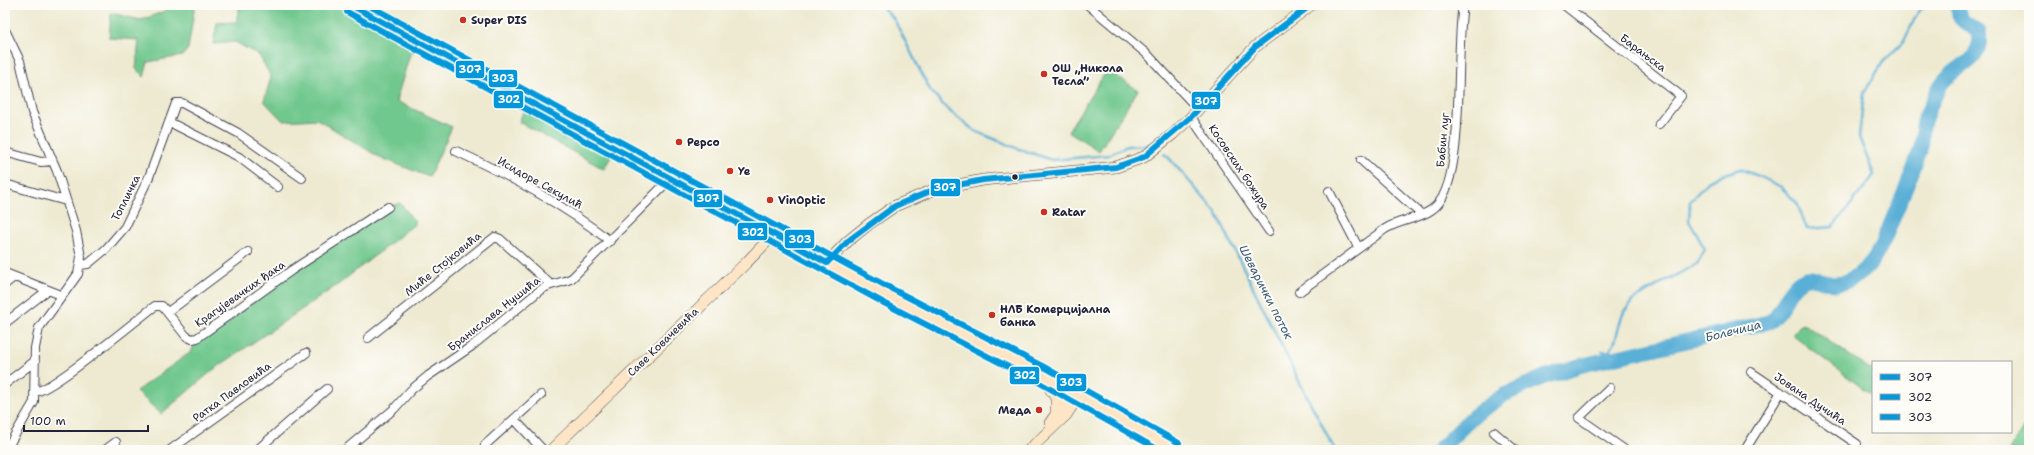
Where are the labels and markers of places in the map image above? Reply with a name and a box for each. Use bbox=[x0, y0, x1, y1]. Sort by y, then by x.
place label: Super DIS bbox=[471, 13, 527, 28]
marker: Super DIS bbox=[458, 15, 468, 25]
place label: ОШ „Никола Тесла” bbox=[1052, 61, 1124, 89]
marker: ОШ „Никола Тесла” bbox=[1039, 69, 1049, 79]
place label: Pepco bbox=[687, 135, 720, 150]
marker: Pepco bbox=[674, 137, 684, 147]
place label: Ye bbox=[738, 164, 751, 179]
marker: Ye bbox=[725, 166, 735, 176]
unlabelled marker bbox=[1010, 172, 1020, 182]
place label: VinOptic bbox=[778, 193, 826, 208]
marker: VinOptic bbox=[765, 195, 775, 205]
place label: Ratar bbox=[1052, 205, 1086, 220]
marker: Ratar bbox=[1039, 207, 1049, 217]
place label: НЛБ Комерцијална банка bbox=[1000, 302, 1111, 330]
marker: НЛБ Комерцијална банка bbox=[987, 310, 997, 320]
place label: Меда bbox=[998, 403, 1031, 418]
marker: Меда bbox=[1034, 405, 1044, 415]

